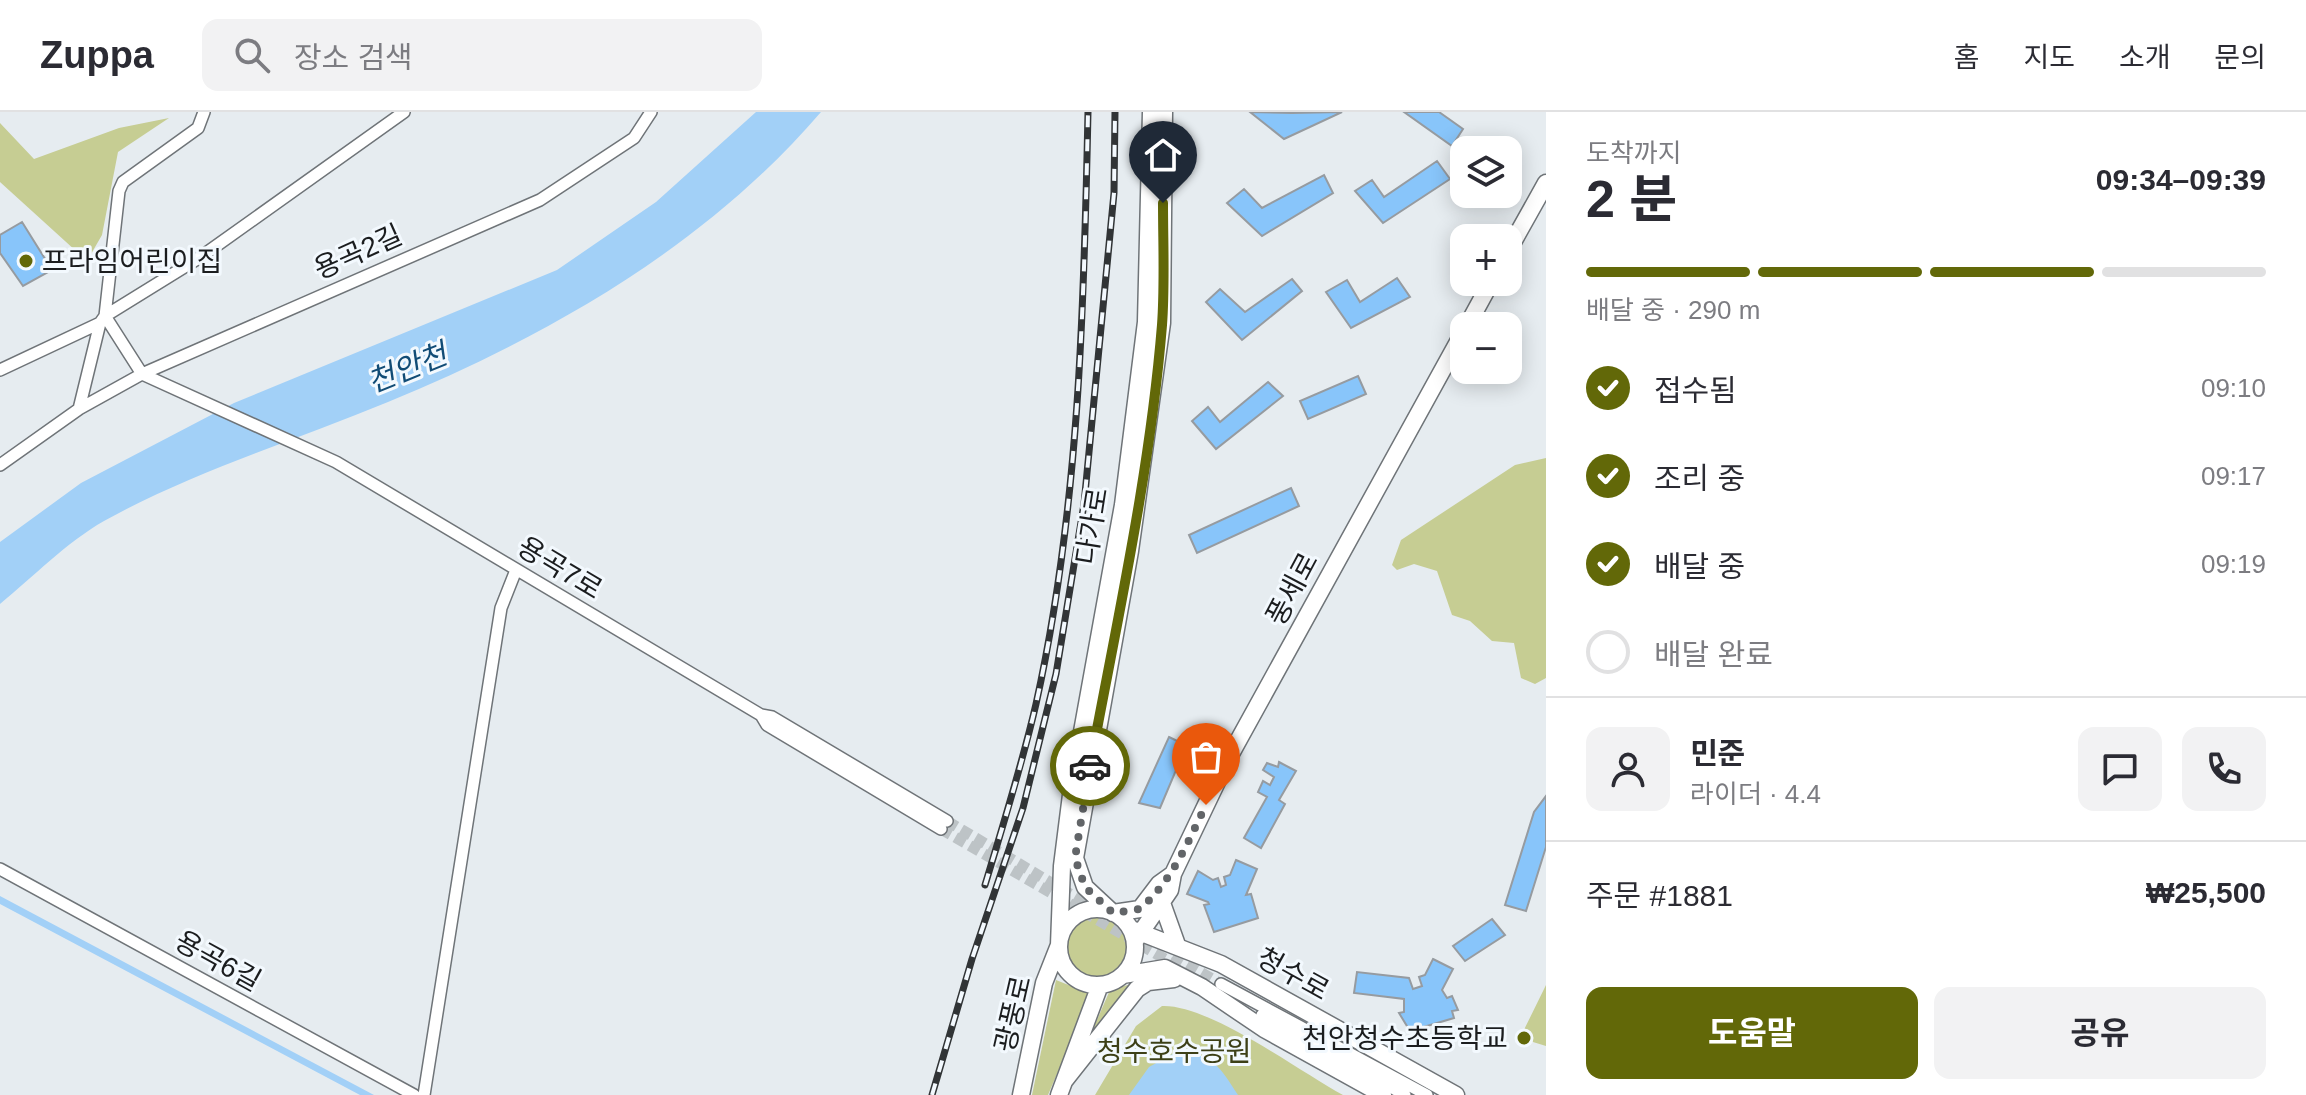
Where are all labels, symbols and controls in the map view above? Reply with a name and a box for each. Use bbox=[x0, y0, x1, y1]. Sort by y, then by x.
search box bbox=[202, 19, 762, 91]
icon: search bbox=[230, 33, 274, 77]
text: Zuppa bbox=[40, 34, 154, 76]
text: 장소 검색 bbox=[294, 41, 413, 74]
text: 홈 bbox=[1954, 42, 1979, 73]
text: 지도 bbox=[2023, 42, 2075, 73]
text: 소개 bbox=[2119, 42, 2170, 73]
text: 문의 bbox=[2214, 42, 2266, 73]
pin bbox=[1129, 121, 1197, 203]
icon: home bbox=[1141, 133, 1185, 177]
map controls bbox=[1450, 136, 1522, 384]
button: layers bbox=[1450, 136, 1522, 208]
text: 도착까지 bbox=[1586, 138, 1682, 168]
text: 09:34–09:39 bbox=[2096, 163, 2266, 196]
text: 2 분 bbox=[1586, 170, 1677, 228]
street label: 용곡2길 bbox=[309, 219, 407, 285]
button: + bbox=[1450, 224, 1522, 296]
place label: 프라임어린이집 bbox=[42, 246, 222, 277]
marker: 프라임어린이집 bbox=[17, 252, 35, 270]
text: 배달 중 · 290 m bbox=[1586, 295, 1760, 325]
button: − bbox=[1450, 312, 1522, 384]
water label: 천안천 bbox=[362, 336, 455, 399]
icon: check bbox=[1586, 366, 1630, 410]
text: 09:10 bbox=[2201, 373, 2266, 403]
text: 접수됨 bbox=[1654, 374, 1737, 407]
icon: check bbox=[1586, 454, 1630, 498]
text: 09:17 bbox=[2201, 461, 2266, 491]
text: 조리 중 bbox=[1654, 462, 1745, 495]
street label: 다가로 bbox=[1071, 485, 1113, 567]
street label: 용곡7로 bbox=[512, 531, 608, 605]
icon: check bbox=[1586, 542, 1630, 586]
street label: 풍세로 bbox=[1260, 548, 1324, 630]
text: 09:19 bbox=[2201, 549, 2266, 579]
text: 배달 중 bbox=[1654, 550, 1745, 583]
text: 배달 완료 bbox=[1654, 638, 1773, 671]
pin bbox=[1172, 723, 1240, 805]
courier bbox=[1050, 726, 1130, 806]
button: person bbox=[1586, 727, 1670, 811]
button: chat bbox=[2078, 727, 2162, 811]
button: phone bbox=[2182, 727, 2266, 811]
icon: bag bbox=[1184, 735, 1228, 779]
text: 민준 bbox=[1690, 737, 1745, 770]
icon: car bbox=[1068, 744, 1112, 788]
text: 라이더 · 4.4 bbox=[1690, 779, 1821, 809]
text: ₩25,500 bbox=[2146, 876, 2266, 909]
text: 주문 #1881 bbox=[1586, 879, 1733, 912]
street label: 용곡6길 bbox=[170, 925, 266, 997]
street label: 청수로 bbox=[1252, 942, 1334, 1006]
street label: 광풍로 bbox=[989, 973, 1037, 1055]
button: 도움말 bbox=[1586, 987, 1918, 1079]
button: 공유 bbox=[1934, 987, 2266, 1079]
place label: 천안청수초등학교 bbox=[1302, 1023, 1508, 1054]
marker: 천안청수초등학교 bbox=[1515, 1029, 1533, 1047]
park label: 청수호수공원 bbox=[1097, 1036, 1251, 1067]

